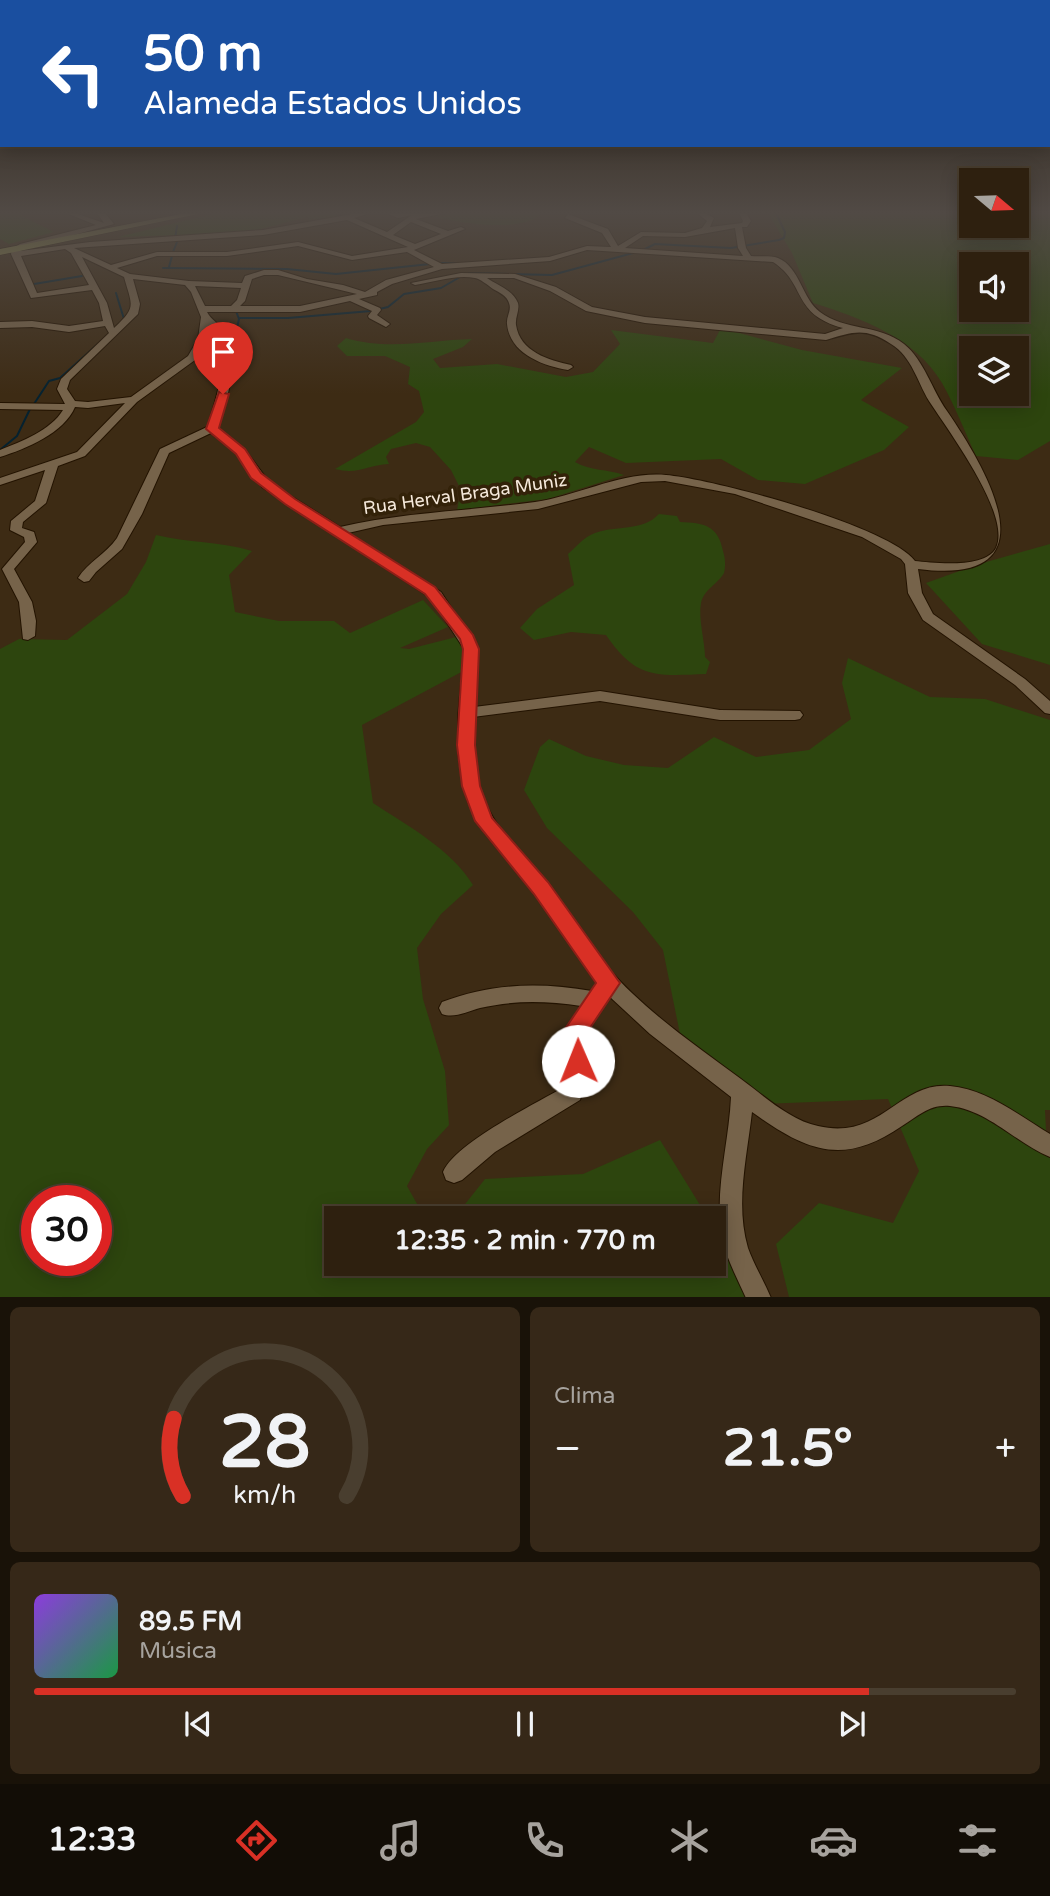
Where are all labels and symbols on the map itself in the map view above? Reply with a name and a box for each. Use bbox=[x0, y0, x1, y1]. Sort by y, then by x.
north arrow bbox=[959, 168, 1029, 238]
pin bbox=[193, 322, 253, 394]
street label: Rua Herval Braga Muniz bbox=[362, 469, 568, 519]
position arrow bbox=[541, 1024, 615, 1098]
speed limit sign: 30 bbox=[21, 1185, 112, 1276]

